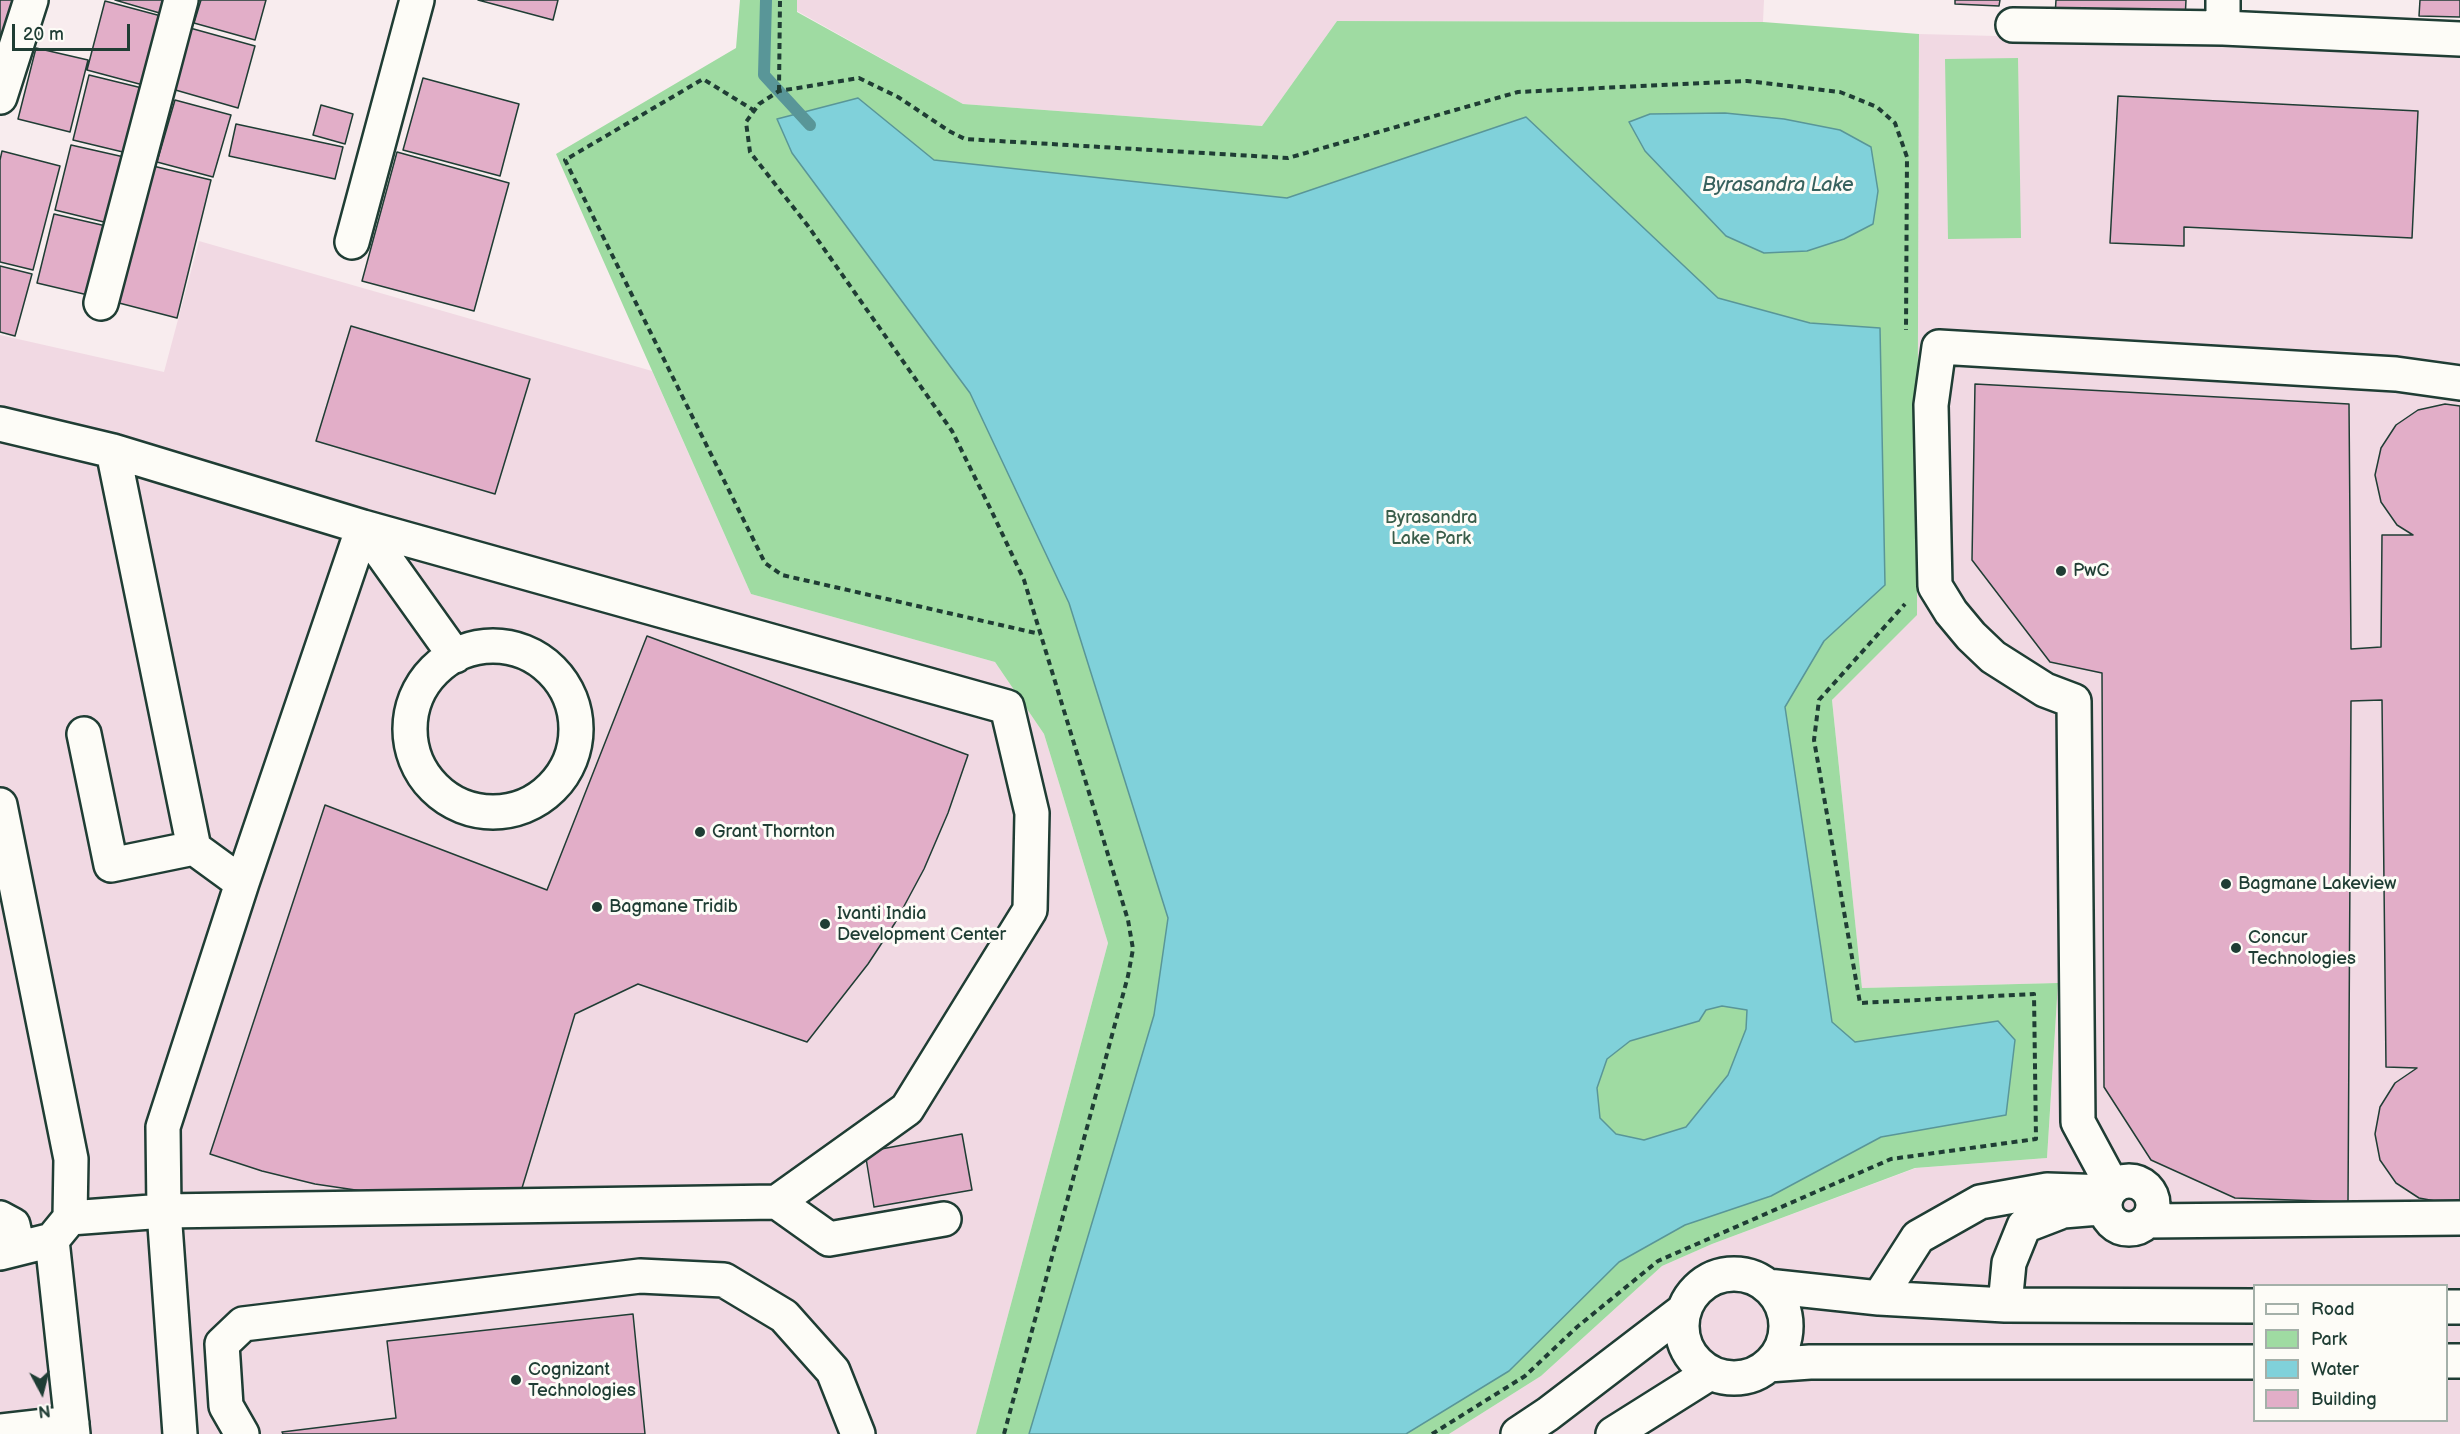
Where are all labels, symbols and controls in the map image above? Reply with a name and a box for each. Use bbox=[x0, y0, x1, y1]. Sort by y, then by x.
scale bar bbox=[15, 12, 134, 50]
text: 20 m bbox=[23, 24, 64, 45]
water label: Byrasandra Lake bbox=[1702, 174, 1854, 198]
park label: Byrasandra Lake Park bbox=[1385, 507, 1477, 550]
place label: PwC bbox=[2073, 560, 2109, 582]
marker: PwC bbox=[2054, 564, 2068, 578]
place label: Grant Thornton bbox=[712, 821, 835, 843]
marker: Grant Thornton bbox=[693, 825, 707, 839]
place label: Bagmane Lakeview bbox=[2238, 873, 2396, 895]
marker: Bagmane Lakeview bbox=[2219, 877, 2233, 891]
place label: Bagmane Tridib bbox=[609, 896, 738, 918]
marker: Bagmane Tridib bbox=[590, 900, 604, 914]
place label: Ivanti India Development Center bbox=[837, 903, 1006, 946]
marker: Ivanti India Development Center bbox=[818, 917, 832, 931]
place label: Concur Technologies bbox=[2248, 927, 2356, 970]
marker: Concur Technologies bbox=[2229, 941, 2243, 955]
legend bbox=[2253, 1284, 2448, 1422]
text: Road bbox=[2311, 1299, 2355, 1320]
text: Park bbox=[2311, 1329, 2347, 1350]
place label: Cognizant Technologies bbox=[528, 1359, 636, 1402]
text: Water bbox=[2311, 1359, 2359, 1380]
north arrow bbox=[12, 1362, 72, 1422]
marker: Cognizant Technologies bbox=[509, 1373, 523, 1387]
text: Building bbox=[2311, 1389, 2377, 1410]
text: N bbox=[37, 1400, 51, 1421]

